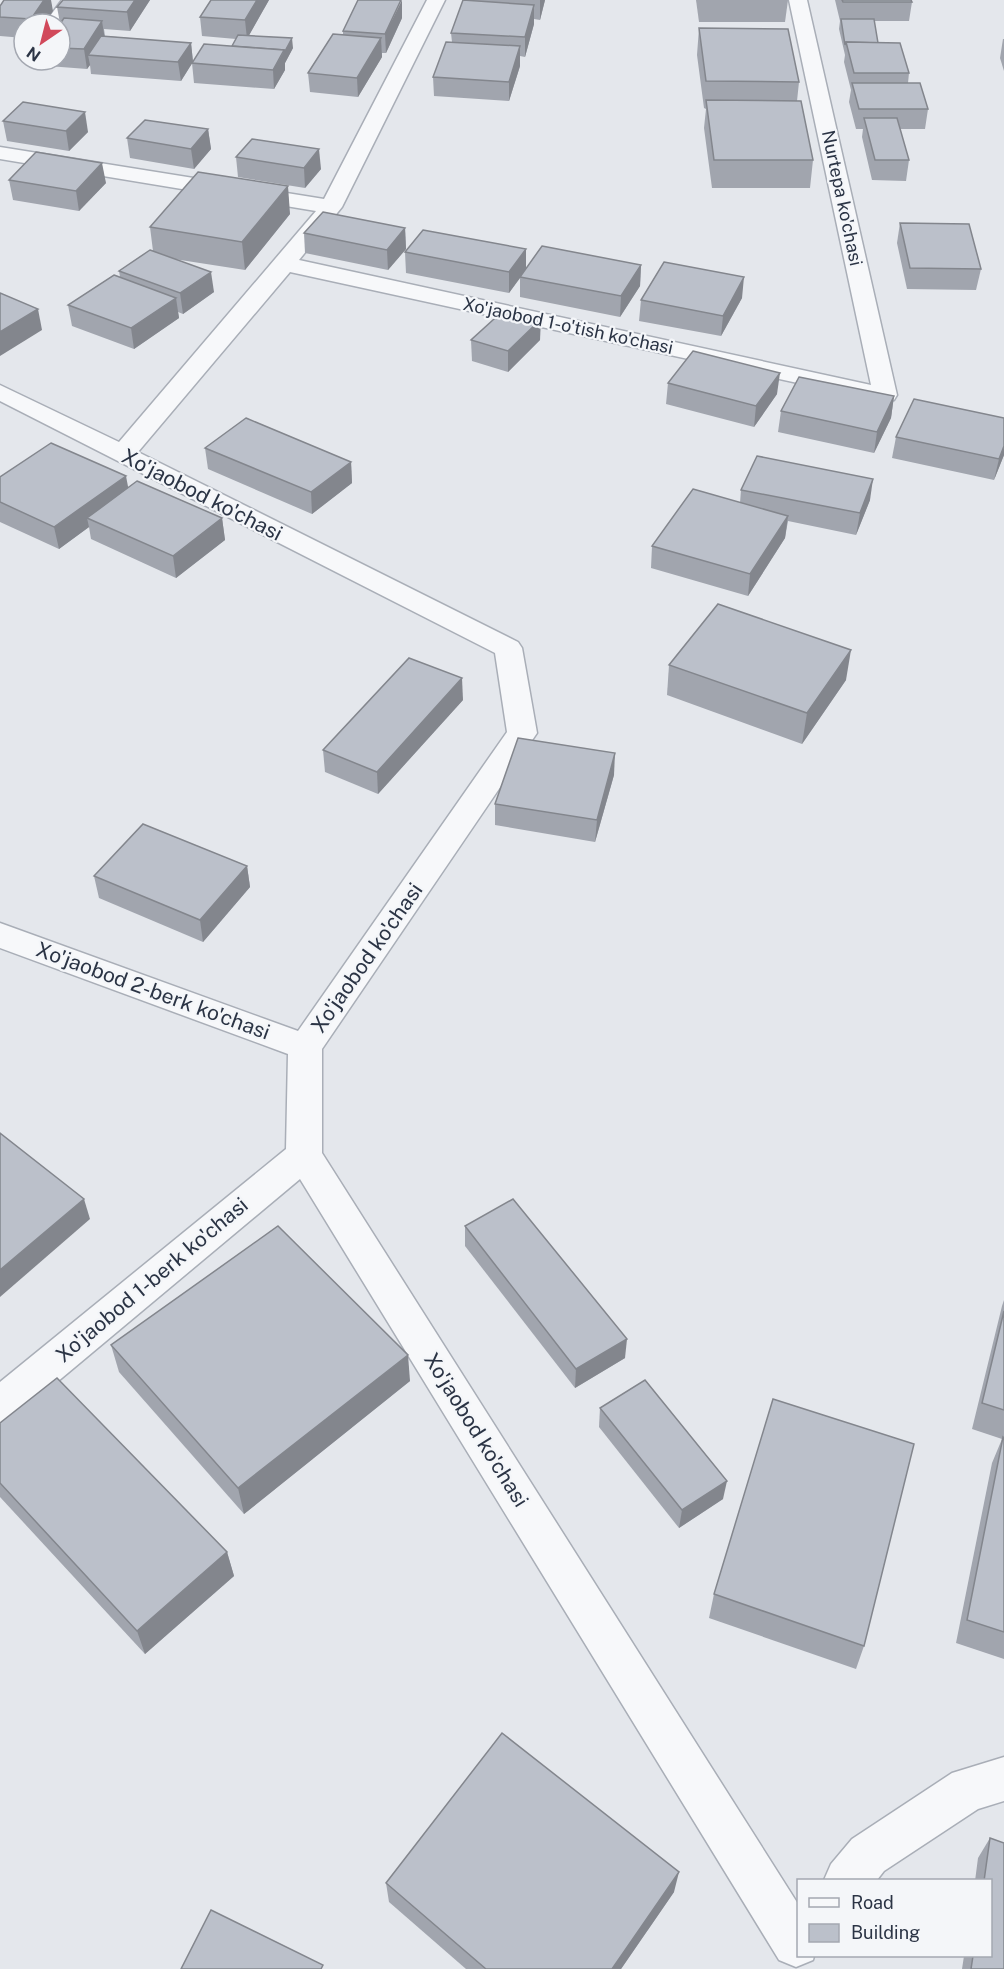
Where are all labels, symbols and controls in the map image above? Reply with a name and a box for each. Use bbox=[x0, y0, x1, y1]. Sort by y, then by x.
north arrow bbox=[12, 12, 72, 72]
text: N bbox=[23, 43, 44, 65]
street label: Nurtepa ko'chasi bbox=[818, 128, 867, 268]
street label: Xo'jaobod 1-o'tish ko'chasi bbox=[461, 293, 675, 358]
street label: Xo'jaobod ko'chasi bbox=[118, 443, 287, 546]
street label: Xo'jaobod ko'chasi bbox=[306, 878, 428, 1037]
street label: Xo'jaobod 2-berk ko'chasi bbox=[33, 937, 273, 1044]
street label: Xo'jaobod 1-berk ko'chasi bbox=[51, 1192, 253, 1367]
street label: Xo'jaobod ko'chasi bbox=[419, 1348, 534, 1511]
legend bbox=[797, 1879, 992, 1957]
text: Road bbox=[851, 1892, 894, 1913]
text: Building bbox=[851, 1922, 920, 1943]

